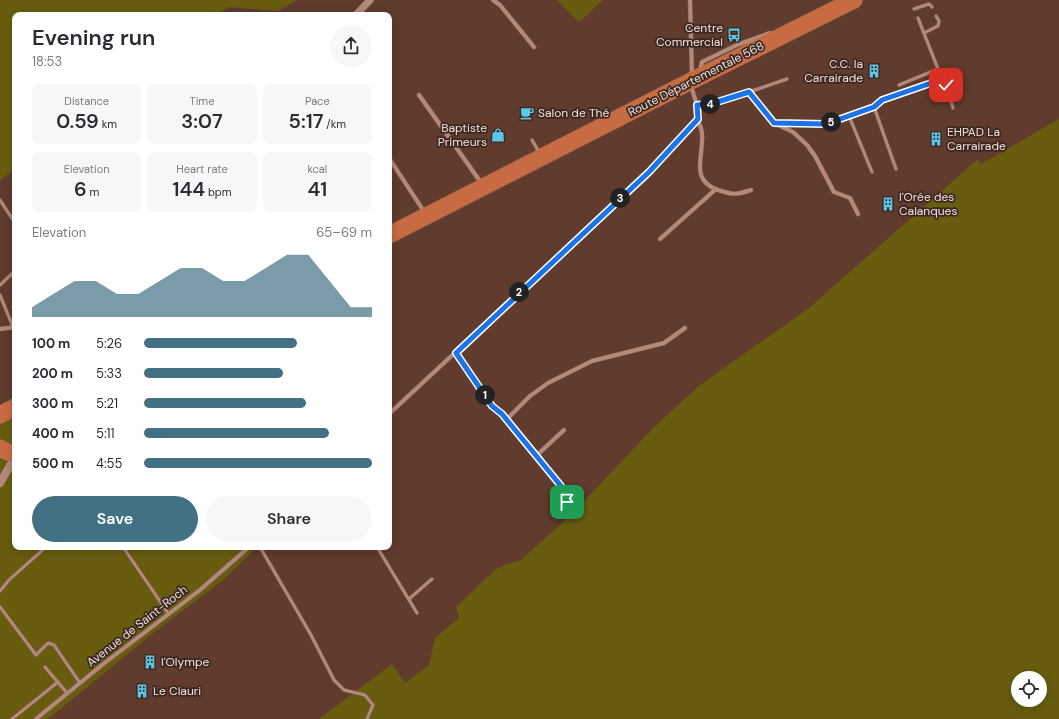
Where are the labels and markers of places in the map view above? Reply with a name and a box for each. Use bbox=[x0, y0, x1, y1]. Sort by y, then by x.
place label: Centre Commercial bbox=[656, 20, 723, 50]
bus stop icon: Centre Commercial bbox=[726, 27, 742, 43]
place label: C.C. la Carrairade bbox=[804, 56, 863, 86]
building icon: C.C. la Carrairade bbox=[866, 63, 882, 79]
pin bbox=[929, 68, 963, 102]
pin: 4 bbox=[700, 94, 720, 114]
cafe icon: Salon de Thé bbox=[519, 105, 535, 121]
place label: Salon de Thé bbox=[538, 105, 610, 121]
pin: 5 bbox=[821, 112, 841, 132]
place label: Baptiste Primeurs bbox=[438, 120, 487, 150]
place label: EHPAD La Carrairade bbox=[947, 124, 1006, 154]
shop icon: Baptiste Primeurs bbox=[490, 127, 506, 143]
building icon: EHPAD La Carrairade bbox=[928, 131, 944, 147]
pin: 3 bbox=[610, 188, 630, 208]
place label: l'Orée des Calanques bbox=[899, 189, 957, 219]
building icon: l'Orée des Calanques bbox=[880, 196, 896, 212]
pin: 2 bbox=[509, 282, 529, 302]
pin: 1 bbox=[475, 385, 495, 405]
pin bbox=[550, 485, 584, 519]
building icon: l'Olympe bbox=[142, 654, 158, 670]
place label: l'Olympe bbox=[161, 654, 209, 670]
building icon: Le Clauri bbox=[134, 683, 150, 699]
place label: Le Clauri bbox=[153, 683, 201, 699]

